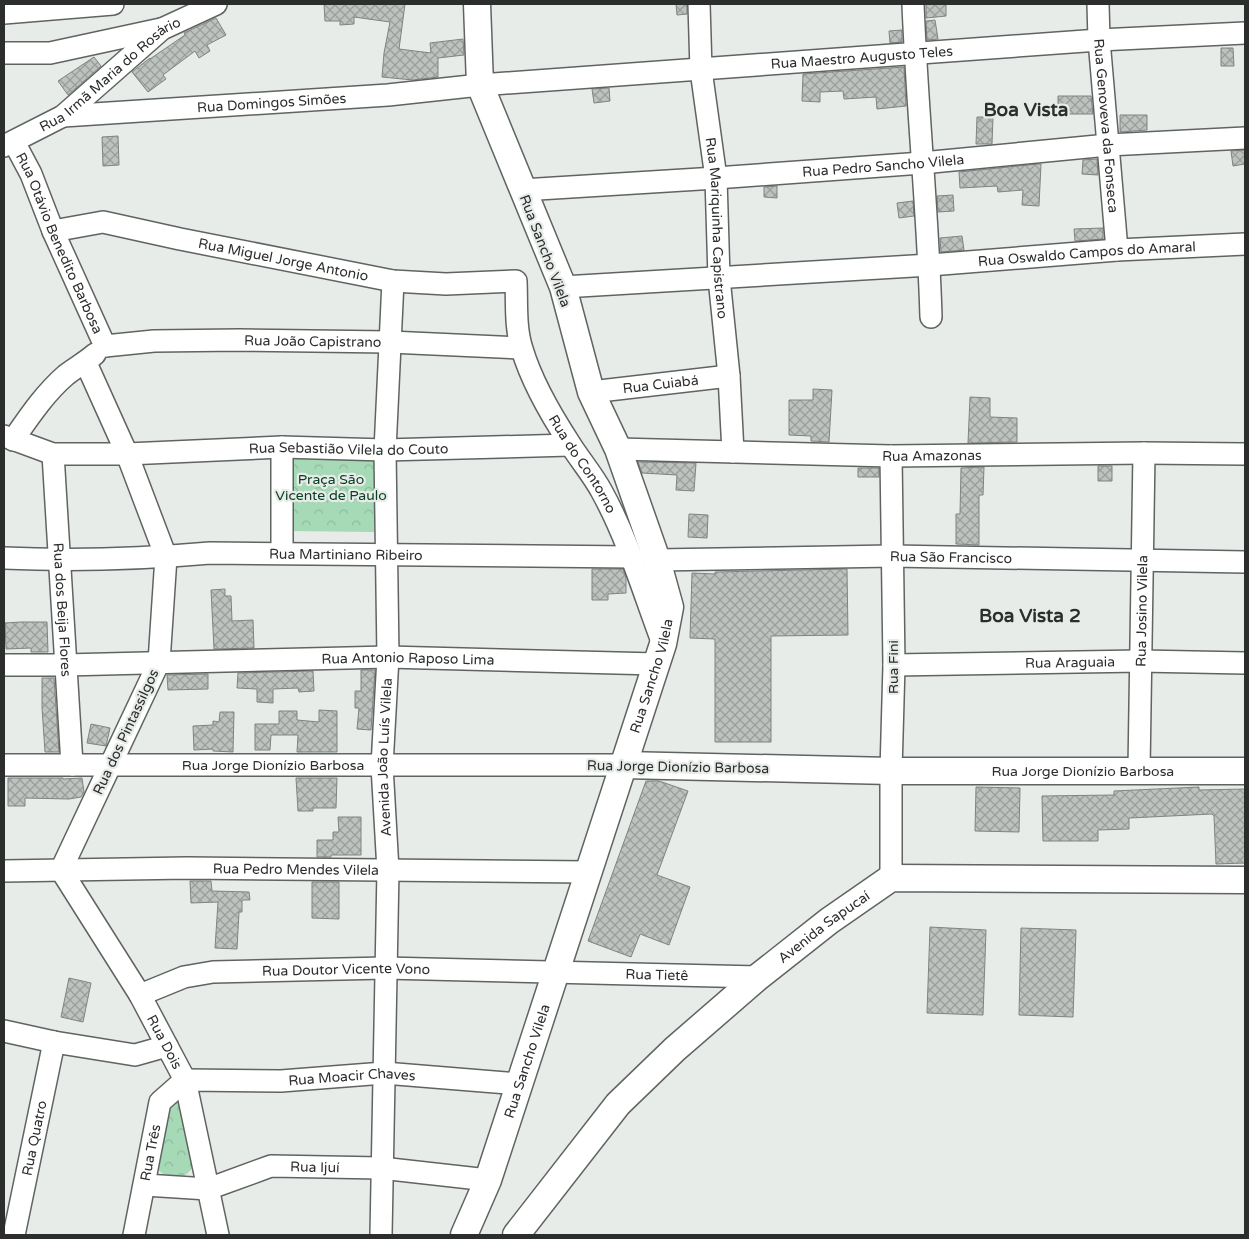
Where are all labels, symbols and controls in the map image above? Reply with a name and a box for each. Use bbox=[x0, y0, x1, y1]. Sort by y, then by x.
street label: Rua Irmã Maria do Rosário bbox=[36, 13, 183, 135]
street label: Rua Genoveva da Fonseca bbox=[1090, 38, 1122, 214]
street label: Rua Maestro Augusto Teles bbox=[770, 42, 954, 72]
street label: Rua Domingos Simões bbox=[196, 89, 347, 116]
district label: Boa Vista bbox=[984, 99, 1068, 121]
street label: Rua Mariquinha Capistrano bbox=[702, 136, 732, 320]
street label: Rua Otávio Benedito Barbosa bbox=[13, 149, 107, 336]
street label: Rua Pedro Sancho Vilela bbox=[802, 150, 965, 180]
street label: Rua Sancho Vilela bbox=[516, 192, 574, 310]
street label: Rua Miguel Jorge Antonio bbox=[197, 234, 370, 284]
street label: Rua Oswaldo Campos do Amaral bbox=[977, 238, 1196, 270]
street label: Rua João Capistrano bbox=[244, 332, 382, 350]
street label: Rua Cuiabá bbox=[622, 371, 699, 397]
street label: Rua do Contorno bbox=[545, 412, 620, 516]
street label: Rua Sebastião Vilela do Couto bbox=[248, 438, 449, 459]
street label: Rua Amazonas bbox=[882, 446, 982, 465]
park label: Praça São Vicente de Paulo bbox=[275, 471, 387, 504]
street label: Rua dos Beija Flores bbox=[50, 542, 75, 677]
street label: Rua Martiniano Ribeiro bbox=[269, 545, 423, 564]
street label: Rua São Francisco bbox=[890, 547, 1012, 567]
street label: Rua Josino Vilela bbox=[1132, 555, 1151, 667]
district label: Boa Vista 2 bbox=[979, 605, 1081, 627]
street label: Rua Sancho Vilela bbox=[626, 617, 676, 735]
street label: Rua Fini bbox=[885, 640, 902, 694]
street label: Rua Antonio Raposo Lima bbox=[321, 648, 495, 668]
street label: Rua Araguaia bbox=[1025, 653, 1115, 671]
street label: Rua dos Pintassilgos bbox=[89, 666, 163, 797]
street label: Avenida João Luís Vilela bbox=[373, 677, 395, 837]
street label: Rua Jorge Dionízio Barbosa bbox=[182, 757, 364, 774]
street label: Rua Jorge Dionízio Barbosa bbox=[587, 757, 769, 777]
street label: Rua Jorge Dionízio Barbosa bbox=[992, 763, 1174, 780]
street label: Rua Pedro Mendes Vilela bbox=[213, 860, 379, 878]
street label: Avenida Sapucaí bbox=[775, 887, 873, 967]
street label: Rua Doutor Vicente Vono bbox=[262, 959, 430, 979]
street label: Rua Tietê bbox=[625, 965, 689, 984]
street label: Rua Sancho Vilela bbox=[500, 1002, 553, 1120]
street label: Rua Dois bbox=[143, 1012, 186, 1072]
street label: Rua Moacir Chaves bbox=[288, 1064, 417, 1089]
street label: Rua Quatro bbox=[18, 1099, 50, 1177]
street label: Rua Três bbox=[136, 1122, 164, 1182]
street label: Rua Ijuí bbox=[290, 1158, 340, 1176]

